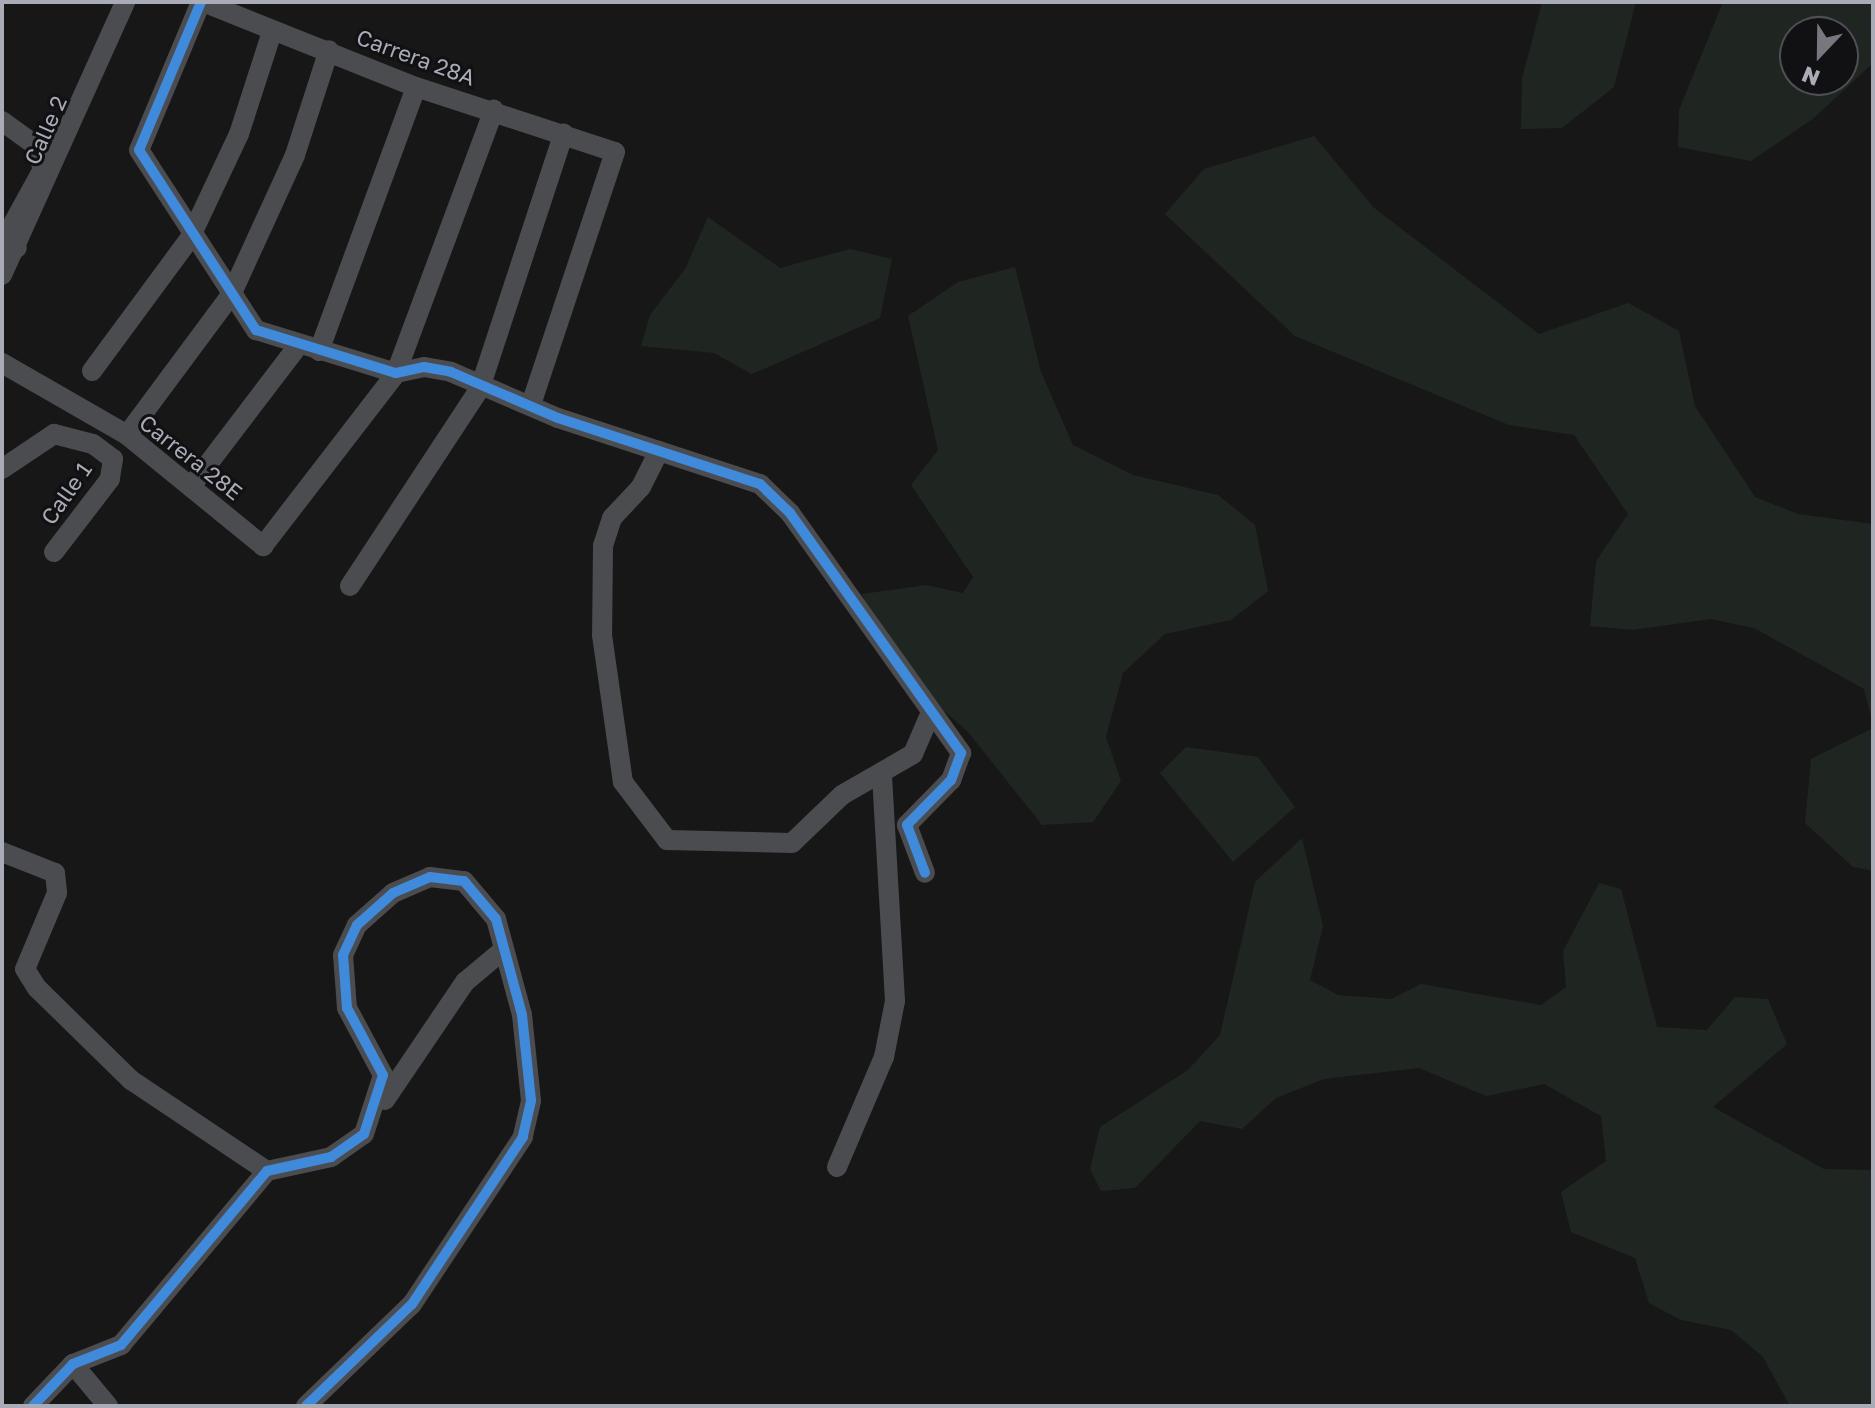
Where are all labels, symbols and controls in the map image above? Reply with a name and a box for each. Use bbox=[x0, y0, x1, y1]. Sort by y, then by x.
north arrow bbox=[1779, 16, 1859, 96]
street label: Carrera 28A bbox=[353, 23, 479, 91]
text: N bbox=[1798, 61, 1823, 93]
street label: Calle 2 bbox=[18, 92, 72, 168]
street label: Carrera 28E bbox=[134, 409, 248, 505]
street label: Calle 1 bbox=[35, 457, 97, 529]

